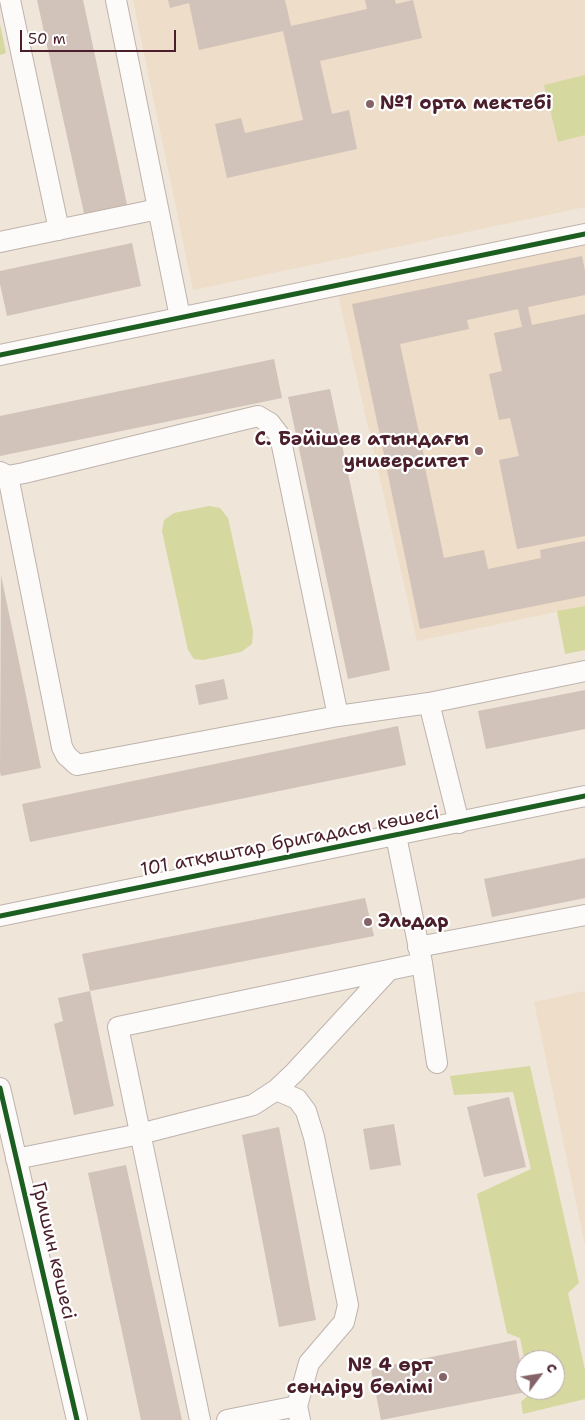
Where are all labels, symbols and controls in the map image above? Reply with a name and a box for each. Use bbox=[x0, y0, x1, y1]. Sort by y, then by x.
scale bar bbox=[22, 20, 179, 52]
text: 50 m bbox=[28, 29, 66, 49]
place label: №1 орта мектебі bbox=[380, 93, 552, 115]
marker: №1 орта мектебі bbox=[364, 98, 376, 110]
place label: С. Бәйішев атындағы университет bbox=[255, 429, 469, 473]
marker: С. Бәйішев атындағы университет bbox=[473, 445, 485, 457]
street label: 101 атқыштар бригадасы көшесі bbox=[139, 802, 441, 882]
place label: Эльдар bbox=[378, 911, 449, 933]
marker: Эльдар bbox=[362, 916, 374, 928]
street label: Гришин көшесі bbox=[26, 1180, 80, 1322]
north arrow bbox=[515, 1350, 565, 1400]
place label: № 4 өрт сөндіру бөлімі bbox=[287, 1355, 433, 1399]
text: С bbox=[542, 1359, 562, 1376]
marker: № 4 өрт сөндіру бөлімі bbox=[437, 1371, 449, 1383]

